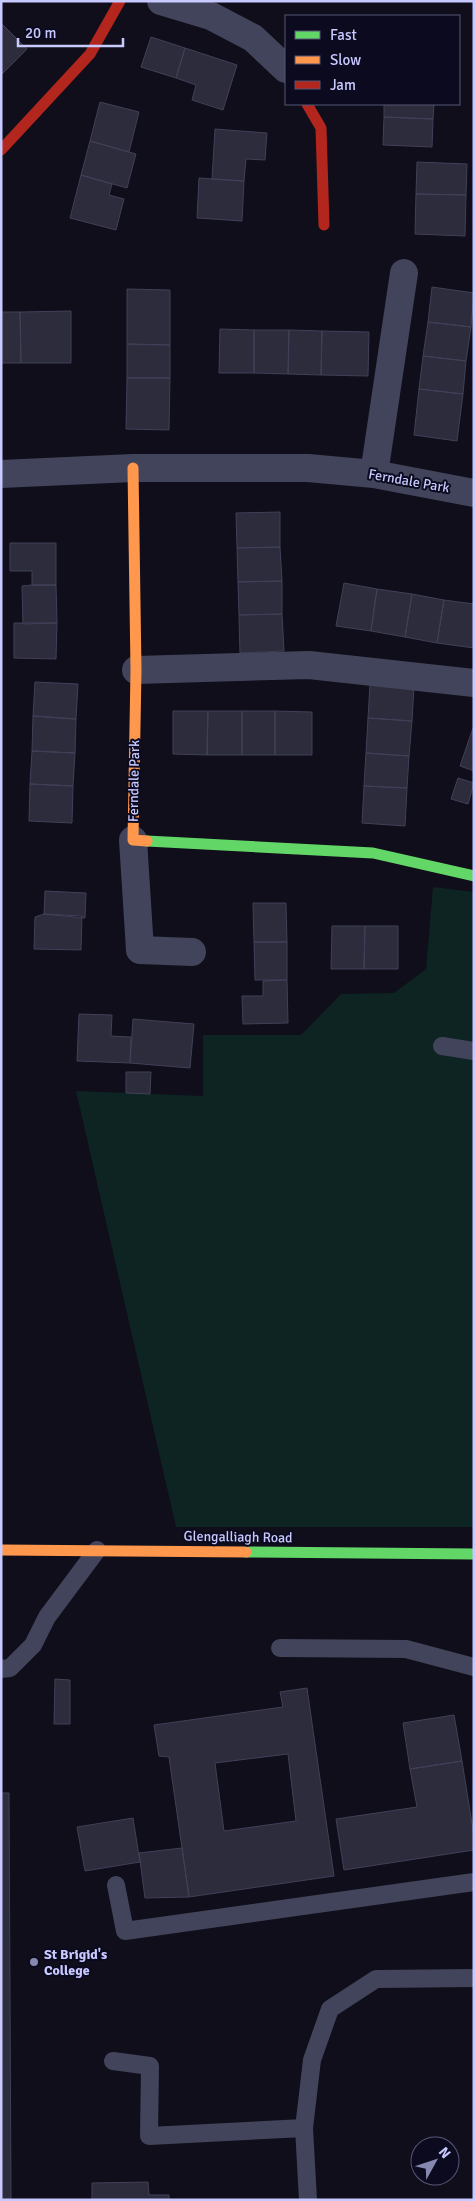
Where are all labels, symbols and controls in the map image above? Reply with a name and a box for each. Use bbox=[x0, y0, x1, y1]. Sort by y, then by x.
scale bar bbox=[18, 15, 122, 47]
legend bbox=[285, 15, 460, 105]
text: 20 m bbox=[25, 24, 56, 42]
text: Fast bbox=[330, 26, 357, 44]
text: Slow bbox=[330, 51, 361, 69]
text: Jam bbox=[330, 76, 356, 94]
street label: Ferndale Park bbox=[367, 465, 451, 497]
street label: Ferndale Park bbox=[125, 740, 143, 822]
street label: Glengalliagh Road bbox=[183, 1528, 293, 1546]
place label: St Brigid's College bbox=[44, 1946, 107, 1979]
marker: St Brigid's College bbox=[28, 1956, 40, 1968]
north arrow bbox=[410, 2136, 460, 2186]
text: N bbox=[435, 2144, 454, 2162]

